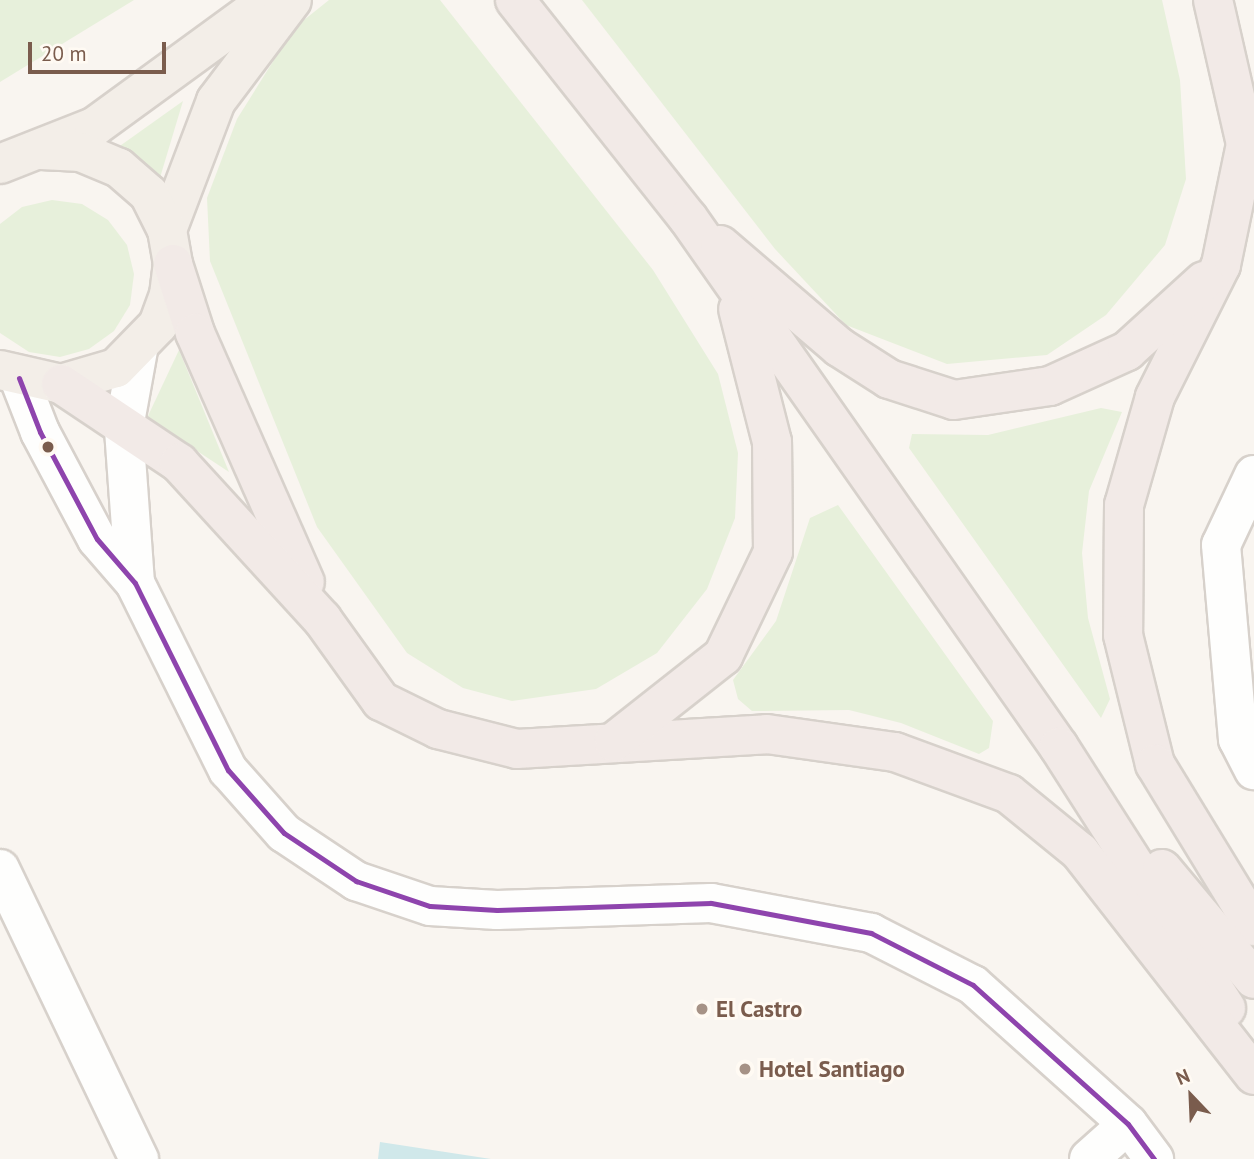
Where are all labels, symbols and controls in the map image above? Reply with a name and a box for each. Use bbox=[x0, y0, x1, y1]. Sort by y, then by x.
scale bar bbox=[32, 28, 170, 72]
text: 20 m bbox=[41, 40, 87, 67]
unlabelled marker bbox=[41, 440, 55, 454]
place label: El Castro bbox=[716, 995, 803, 1023]
marker: El Castro bbox=[694, 1001, 710, 1017]
place label: Hotel Santiago bbox=[759, 1055, 905, 1083]
marker: Hotel Santiago bbox=[737, 1061, 753, 1077]
north arrow bbox=[1156, 1061, 1226, 1131]
text: N bbox=[1172, 1063, 1193, 1090]

